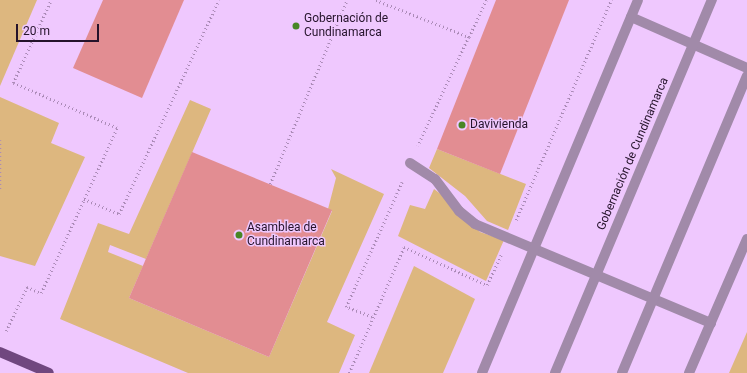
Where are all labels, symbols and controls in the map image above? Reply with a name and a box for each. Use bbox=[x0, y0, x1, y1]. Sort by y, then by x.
place label: Gobernación de Cundinamarca bbox=[304, 12, 388, 40]
scale bar bbox=[18, 16, 101, 42]
marker: Gobernación de Cundinamarca bbox=[291, 21, 301, 31]
text: 20 m bbox=[23, 24, 50, 38]
street label: Gobernación de Cundinamarca bbox=[594, 75, 672, 233]
place label: Davivienda bbox=[470, 118, 528, 132]
marker: Davivienda bbox=[457, 120, 467, 130]
place label: Asamblea de Cundinamarca bbox=[247, 221, 325, 249]
marker: Asamblea de Cundinamarca bbox=[234, 230, 244, 240]

